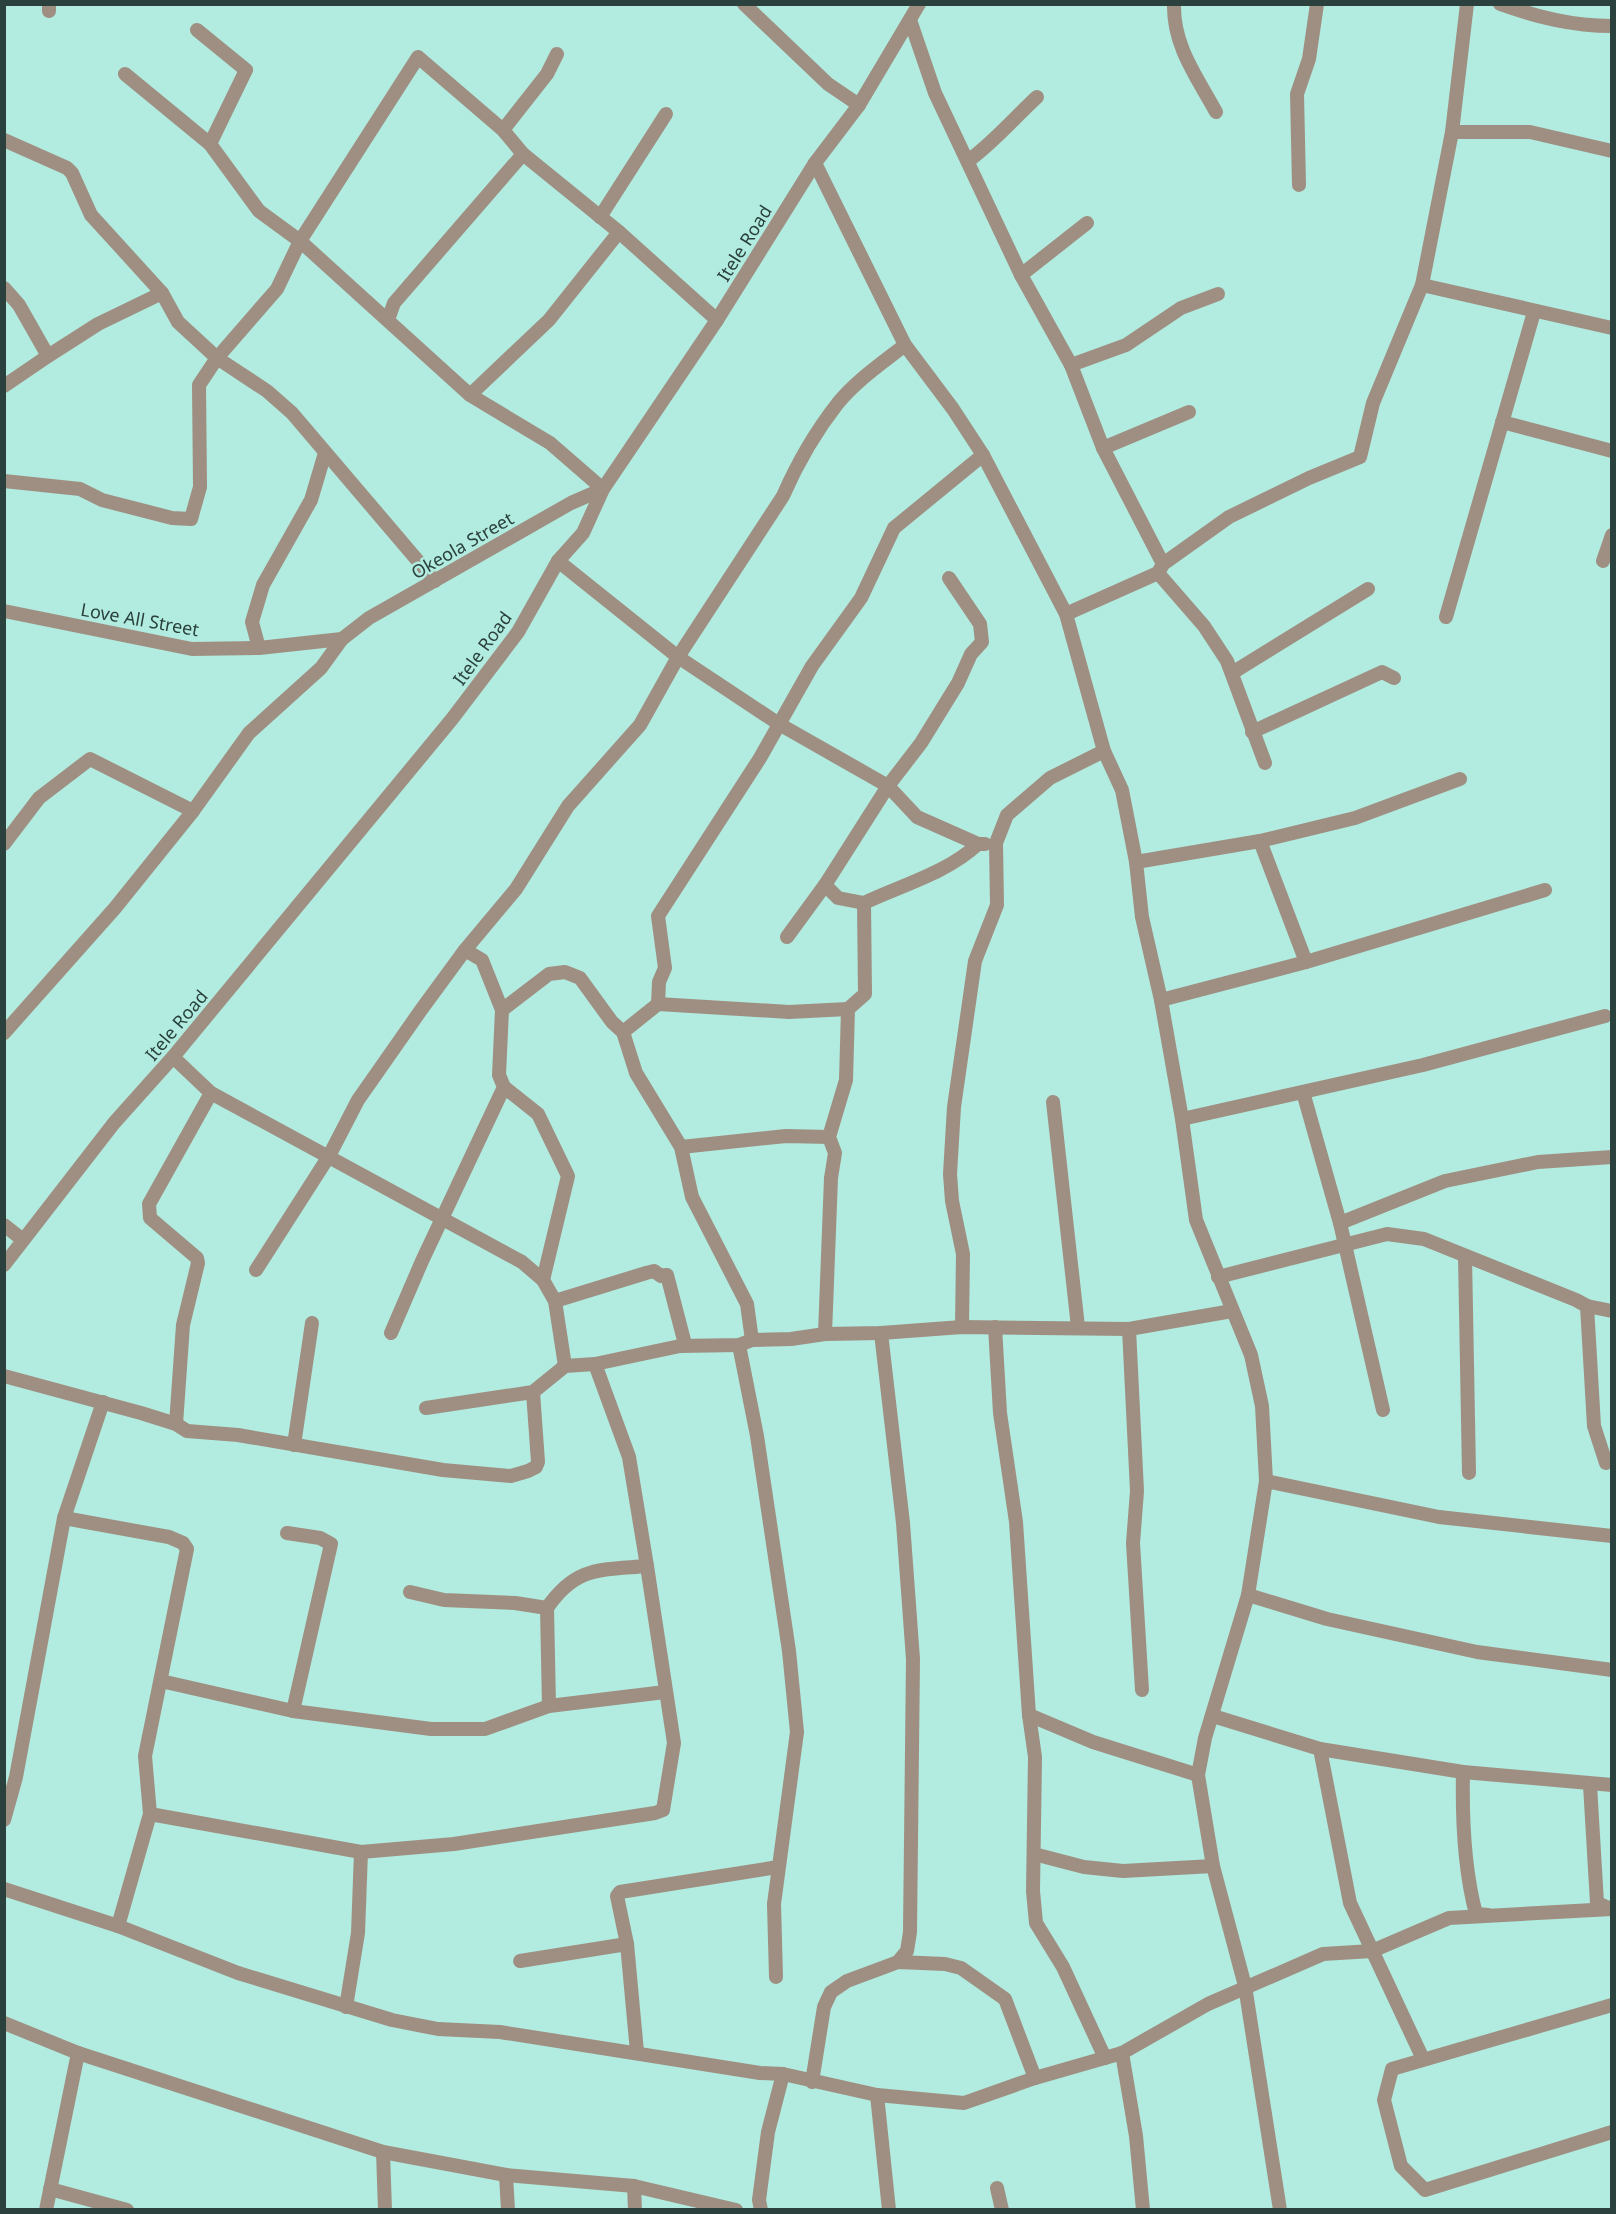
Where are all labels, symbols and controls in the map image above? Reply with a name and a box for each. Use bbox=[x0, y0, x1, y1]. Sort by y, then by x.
street label: Itele Road bbox=[711, 200, 777, 286]
street label: Okeola Street bbox=[406, 506, 518, 584]
street label: Love All Street bbox=[79, 597, 201, 641]
street label: Itele Road bbox=[447, 606, 517, 690]
street label: Itele Road bbox=[139, 985, 213, 1065]

